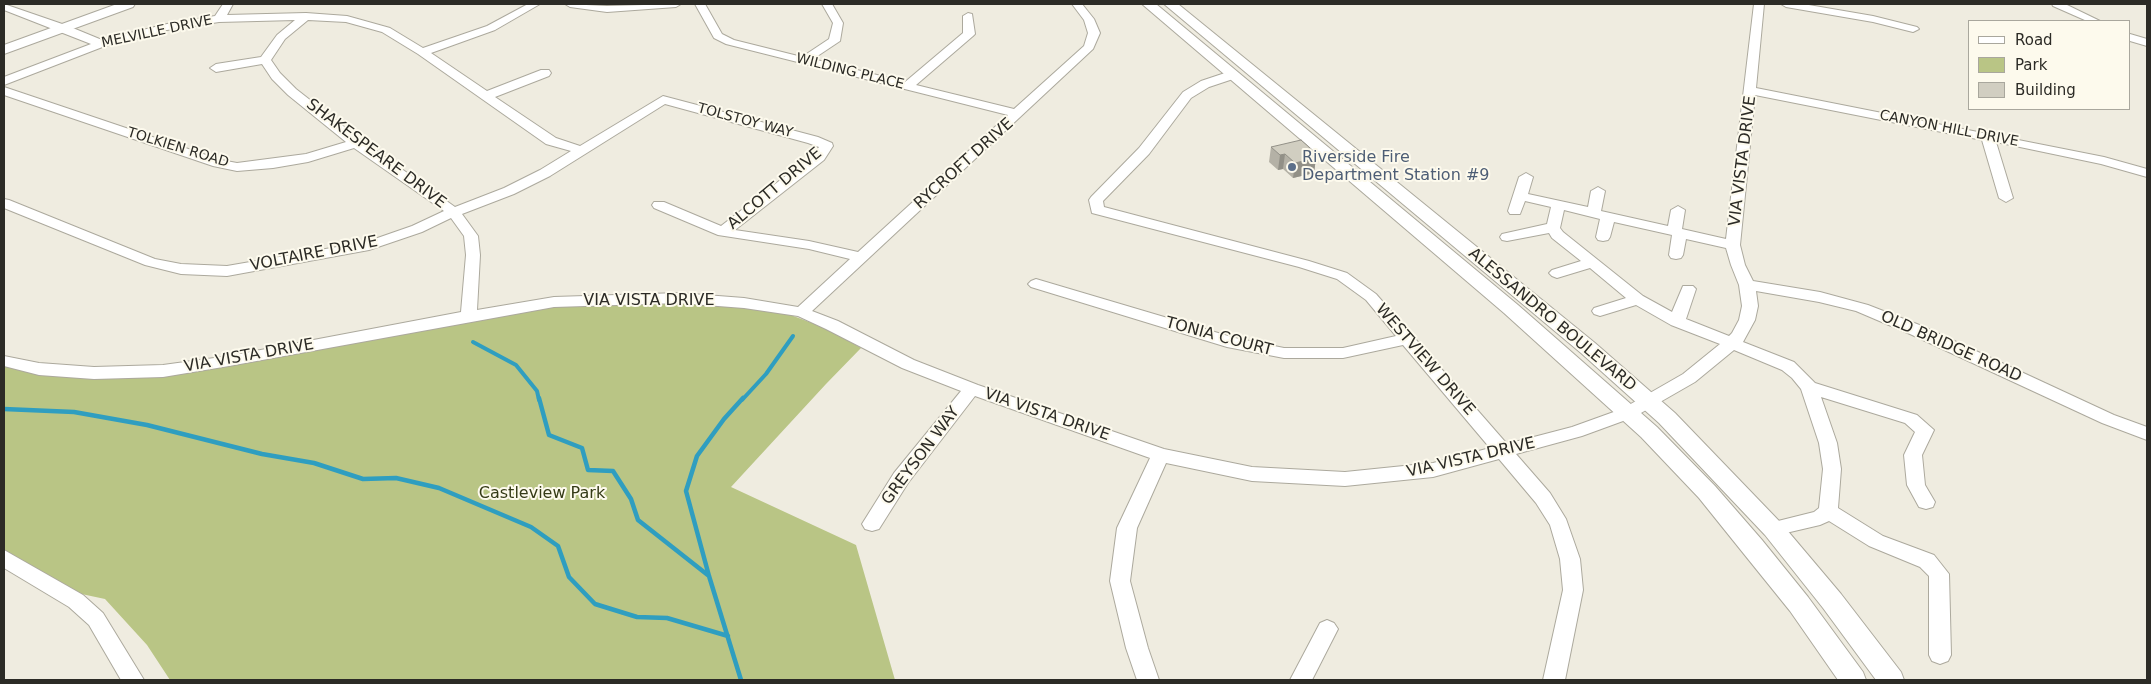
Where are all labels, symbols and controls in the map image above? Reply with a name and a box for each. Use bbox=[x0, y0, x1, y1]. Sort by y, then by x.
street label: MELVILLE DRIVE bbox=[100, 12, 214, 52]
legend bbox=[1968, 20, 2131, 110]
text: Road bbox=[2015, 31, 2053, 49]
street label: WILDING PLACE bbox=[794, 50, 906, 94]
text: Park bbox=[2015, 56, 2047, 74]
text: Building bbox=[2015, 81, 2076, 99]
street label: SHAKESPEARE DRIVE bbox=[302, 95, 450, 213]
street label: VIA VISTA DRIVE bbox=[1725, 95, 1761, 227]
street label: TOLSTOY WAY bbox=[695, 100, 795, 142]
street label: CANYON HILL DRIVE bbox=[1878, 107, 2020, 151]
street label: RYCROFT DRIVE bbox=[910, 114, 1018, 214]
street label: TOLKIEN ROAD bbox=[125, 125, 231, 171]
street label: ALCOTT DRIVE bbox=[724, 144, 826, 234]
place label: Riverside Fire Department Station #9 bbox=[1302, 148, 1489, 186]
marker: Riverside Fire Department Station #9 bbox=[1286, 161, 1298, 173]
street label: VOLTAIRE DRIVE bbox=[249, 232, 379, 276]
street label: ALESSANDRO BOULEVARD bbox=[1464, 244, 1640, 396]
street label: VIA VISTA DRIVE bbox=[583, 291, 715, 311]
street label: WESTVIEW DRIVE bbox=[1371, 300, 1479, 420]
street label: OLD BRIDGE ROAD bbox=[1878, 307, 2024, 387]
street label: TONIA COURT bbox=[1163, 313, 1275, 361]
street label: VIA VISTA DRIVE bbox=[183, 335, 315, 377]
street label: VIA VISTA DRIVE bbox=[982, 385, 1112, 445]
street label: GREYSON WAY bbox=[878, 403, 964, 509]
street label: VIA VISTA DRIVE bbox=[1405, 434, 1537, 482]
park label: Castleview Park bbox=[479, 484, 605, 504]

